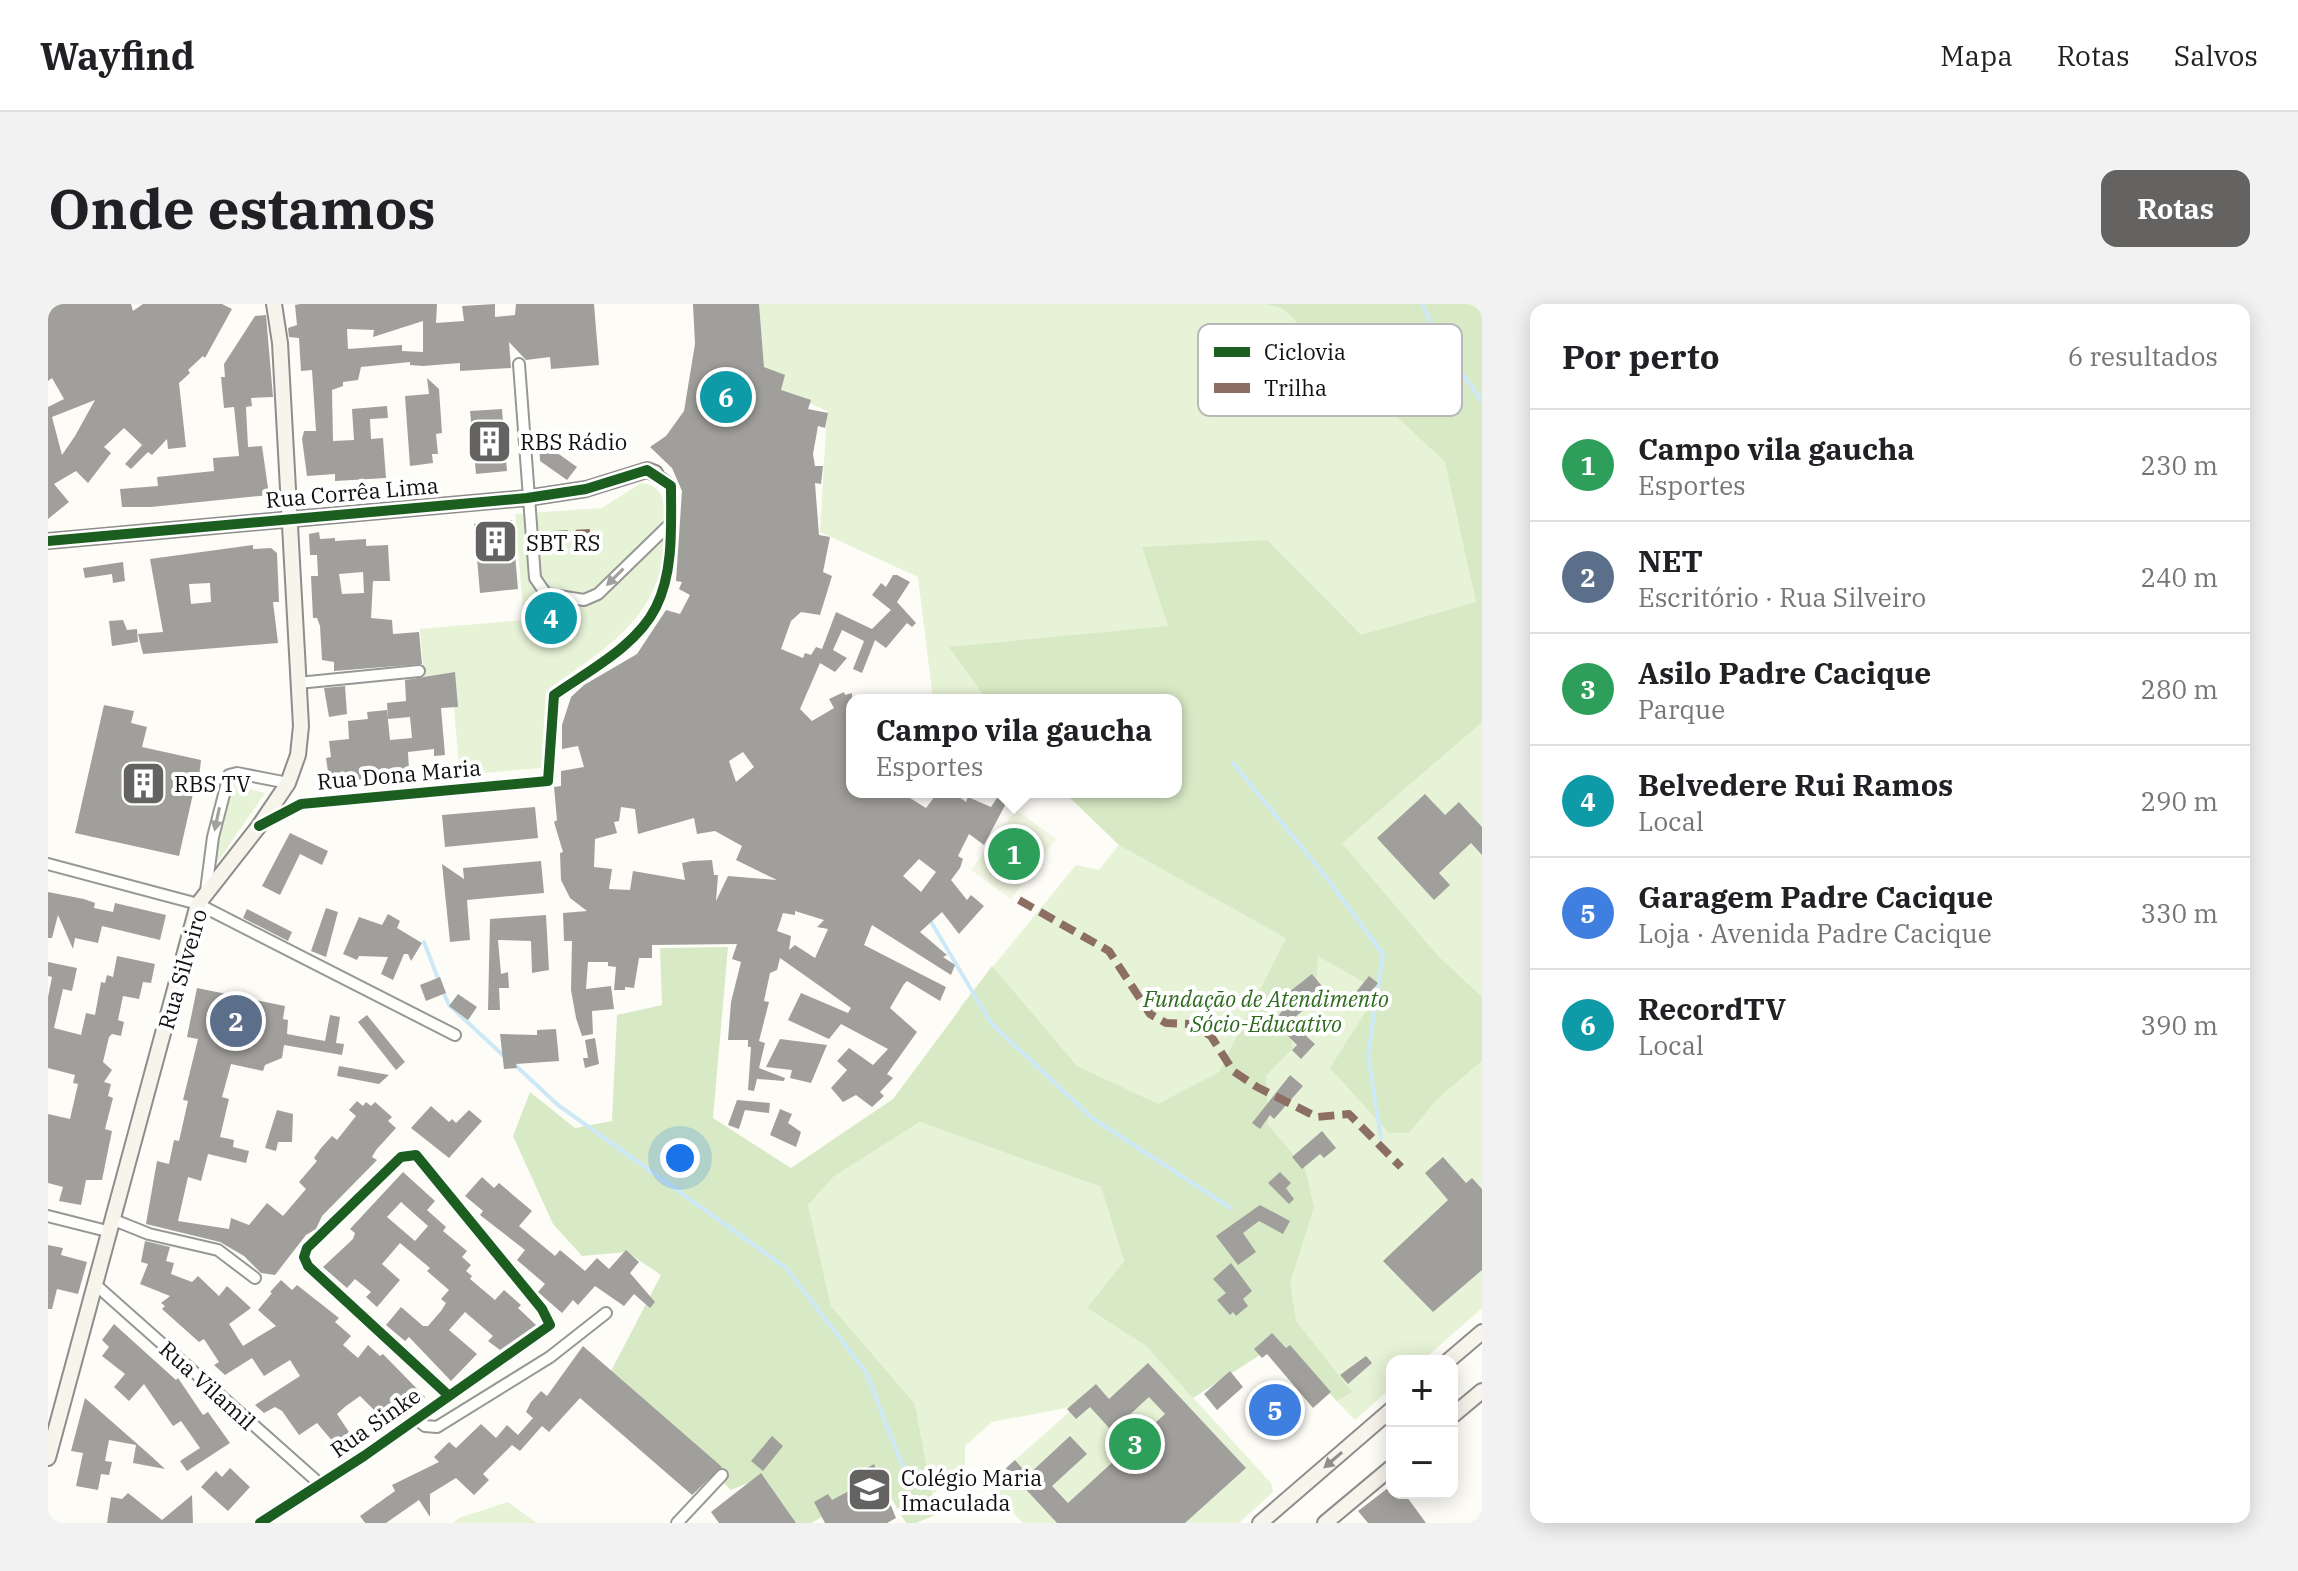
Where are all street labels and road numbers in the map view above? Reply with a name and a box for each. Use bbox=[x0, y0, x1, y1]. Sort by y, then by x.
street label: Rua Corrêa Lima bbox=[264, 470, 440, 514]
street label: Rua Dona Maria bbox=[316, 752, 482, 796]
street label: Rua Silveiro bbox=[151, 905, 213, 1033]
street label: Rua Vilamil bbox=[154, 1334, 262, 1436]
street label: Rua Sinke bbox=[324, 1380, 426, 1464]

